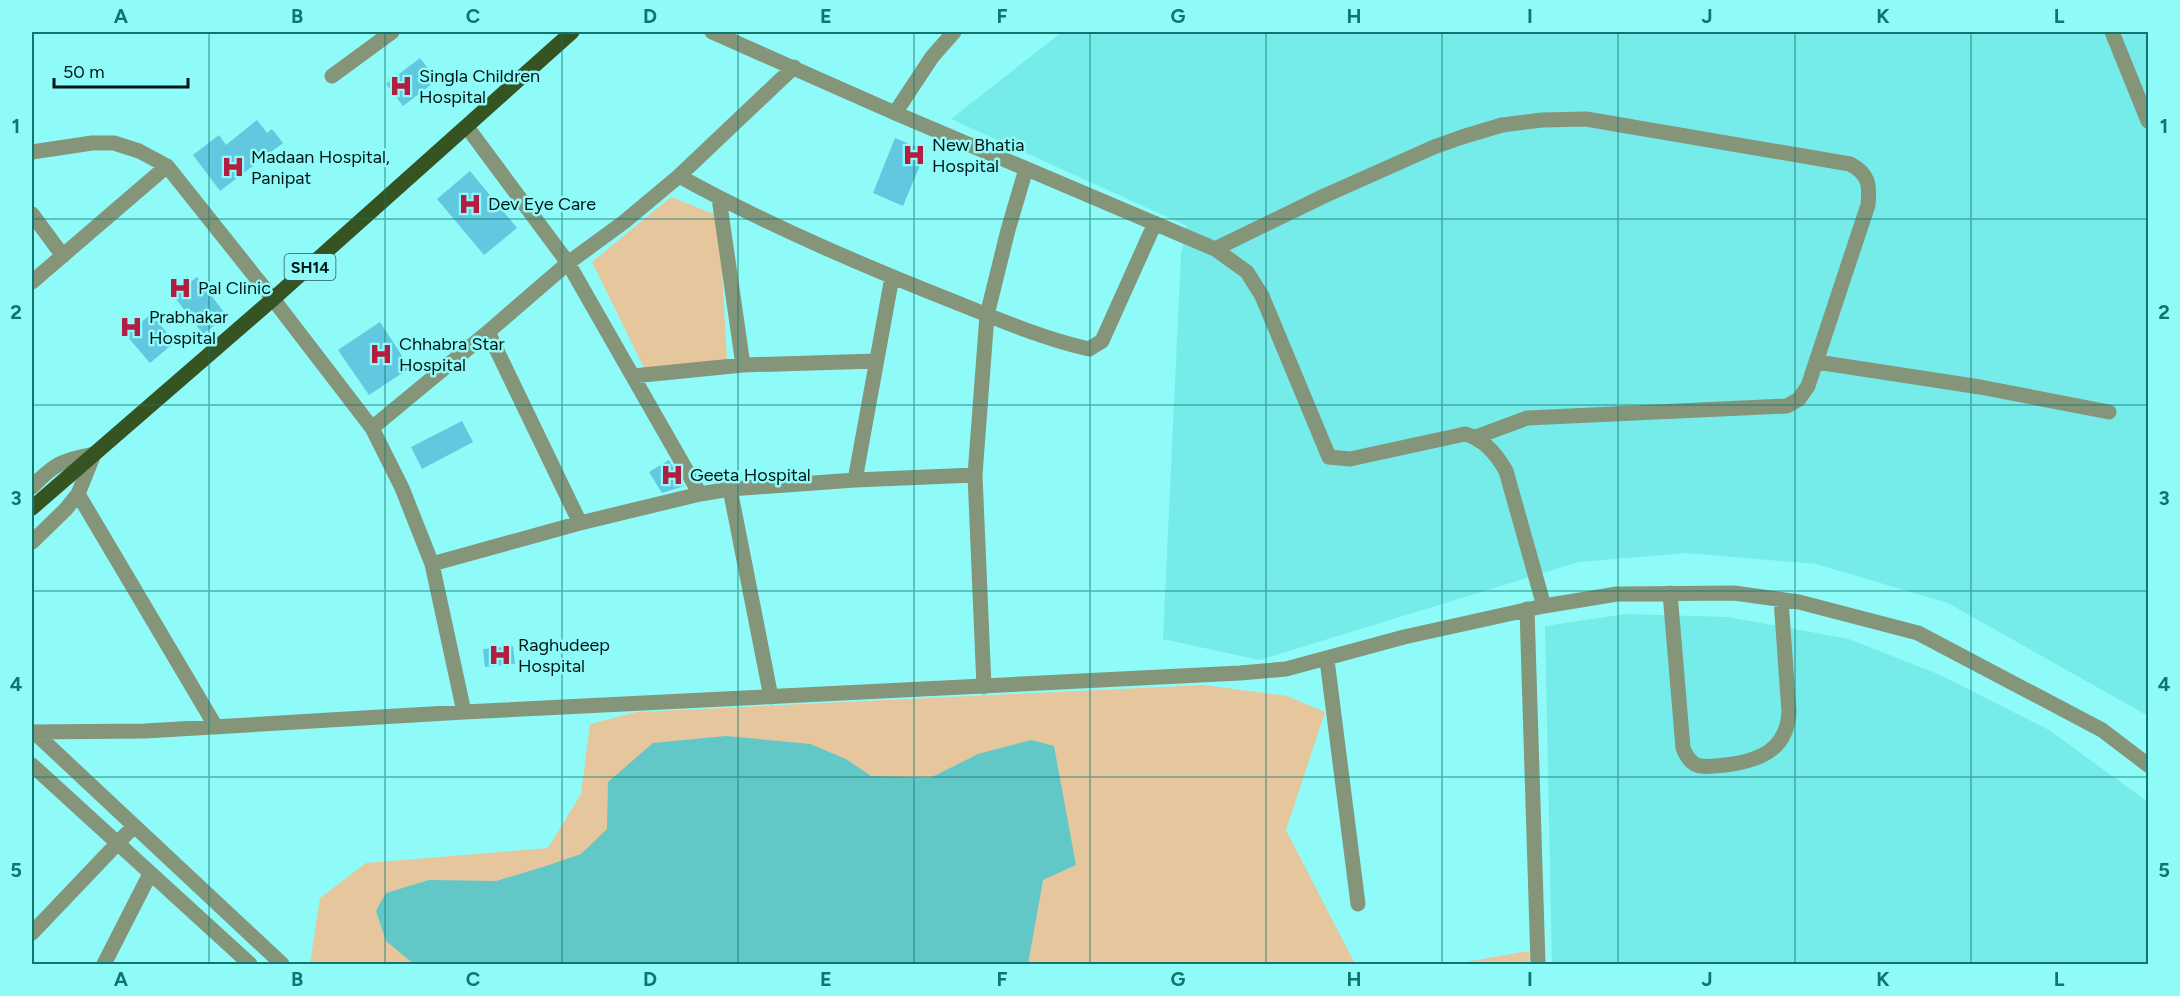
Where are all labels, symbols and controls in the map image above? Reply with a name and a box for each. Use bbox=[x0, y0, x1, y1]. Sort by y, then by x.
text: A bbox=[114, 4, 129, 28]
text: B bbox=[291, 4, 303, 28]
text: C bbox=[466, 4, 480, 28]
text: D bbox=[643, 4, 657, 28]
text: E bbox=[820, 4, 832, 28]
text: F bbox=[996, 4, 1008, 28]
text: G bbox=[1171, 4, 1186, 28]
text: H bbox=[1347, 4, 1362, 28]
text: I bbox=[1527, 4, 1533, 28]
text: J bbox=[1701, 4, 1713, 28]
text: K bbox=[1876, 4, 1890, 28]
text: L bbox=[2054, 4, 2065, 28]
scale bar bbox=[54, 51, 188, 89]
text: 50 m bbox=[63, 61, 105, 83]
place label: Singla Children Hospital bbox=[419, 65, 540, 108]
hospital icon: Singla Children Hospital bbox=[388, 73, 414, 99]
text: 1 bbox=[12, 114, 20, 138]
text: 1 bbox=[2160, 114, 2168, 138]
place label: New Bhatia Hospital bbox=[932, 134, 1024, 177]
hospital icon: New Bhatia Hospital bbox=[901, 142, 927, 168]
place label: Madaan Hospital, Panipat bbox=[251, 146, 390, 189]
hospital icon: Madaan Hospital, Panipat bbox=[220, 154, 246, 180]
hospital icon: Dev Eye Care bbox=[457, 191, 483, 217]
place label: Dev Eye Care bbox=[488, 193, 596, 215]
road number: SH14 bbox=[284, 254, 336, 280]
hospital icon: Pal Clinic bbox=[167, 275, 193, 301]
place label: Pal Clinic bbox=[198, 277, 271, 299]
text: 2 bbox=[10, 300, 22, 324]
text: 2 bbox=[2158, 300, 2170, 324]
place label: Prabhakar Hospital bbox=[149, 306, 228, 349]
hospital icon: Prabhakar Hospital bbox=[118, 314, 144, 340]
place label: Chhabra Star Hospital bbox=[399, 333, 505, 376]
hospital icon: Chhabra Star Hospital bbox=[368, 341, 394, 367]
hospital icon: Geeta Hospital bbox=[659, 462, 685, 488]
place label: Geeta Hospital bbox=[690, 464, 811, 486]
text: 3 bbox=[10, 486, 22, 510]
text: 3 bbox=[2158, 486, 2170, 510]
place label: Raghudeep Hospital bbox=[518, 634, 610, 677]
hospital icon: Raghudeep Hospital bbox=[487, 642, 513, 668]
text: 4 bbox=[10, 672, 23, 696]
text: 4 bbox=[2158, 672, 2171, 696]
text: 5 bbox=[10, 858, 22, 882]
text: 5 bbox=[2158, 858, 2170, 882]
text: A bbox=[114, 967, 129, 991]
text: B bbox=[291, 967, 303, 991]
text: C bbox=[466, 967, 480, 991]
text: D bbox=[643, 967, 657, 991]
text: E bbox=[820, 967, 832, 991]
text: F bbox=[996, 967, 1008, 991]
text: G bbox=[1171, 967, 1186, 991]
text: H bbox=[1347, 967, 1362, 991]
text: I bbox=[1527, 967, 1533, 991]
text: J bbox=[1701, 967, 1713, 991]
text: K bbox=[1876, 967, 1890, 991]
text: L bbox=[2054, 967, 2065, 991]

